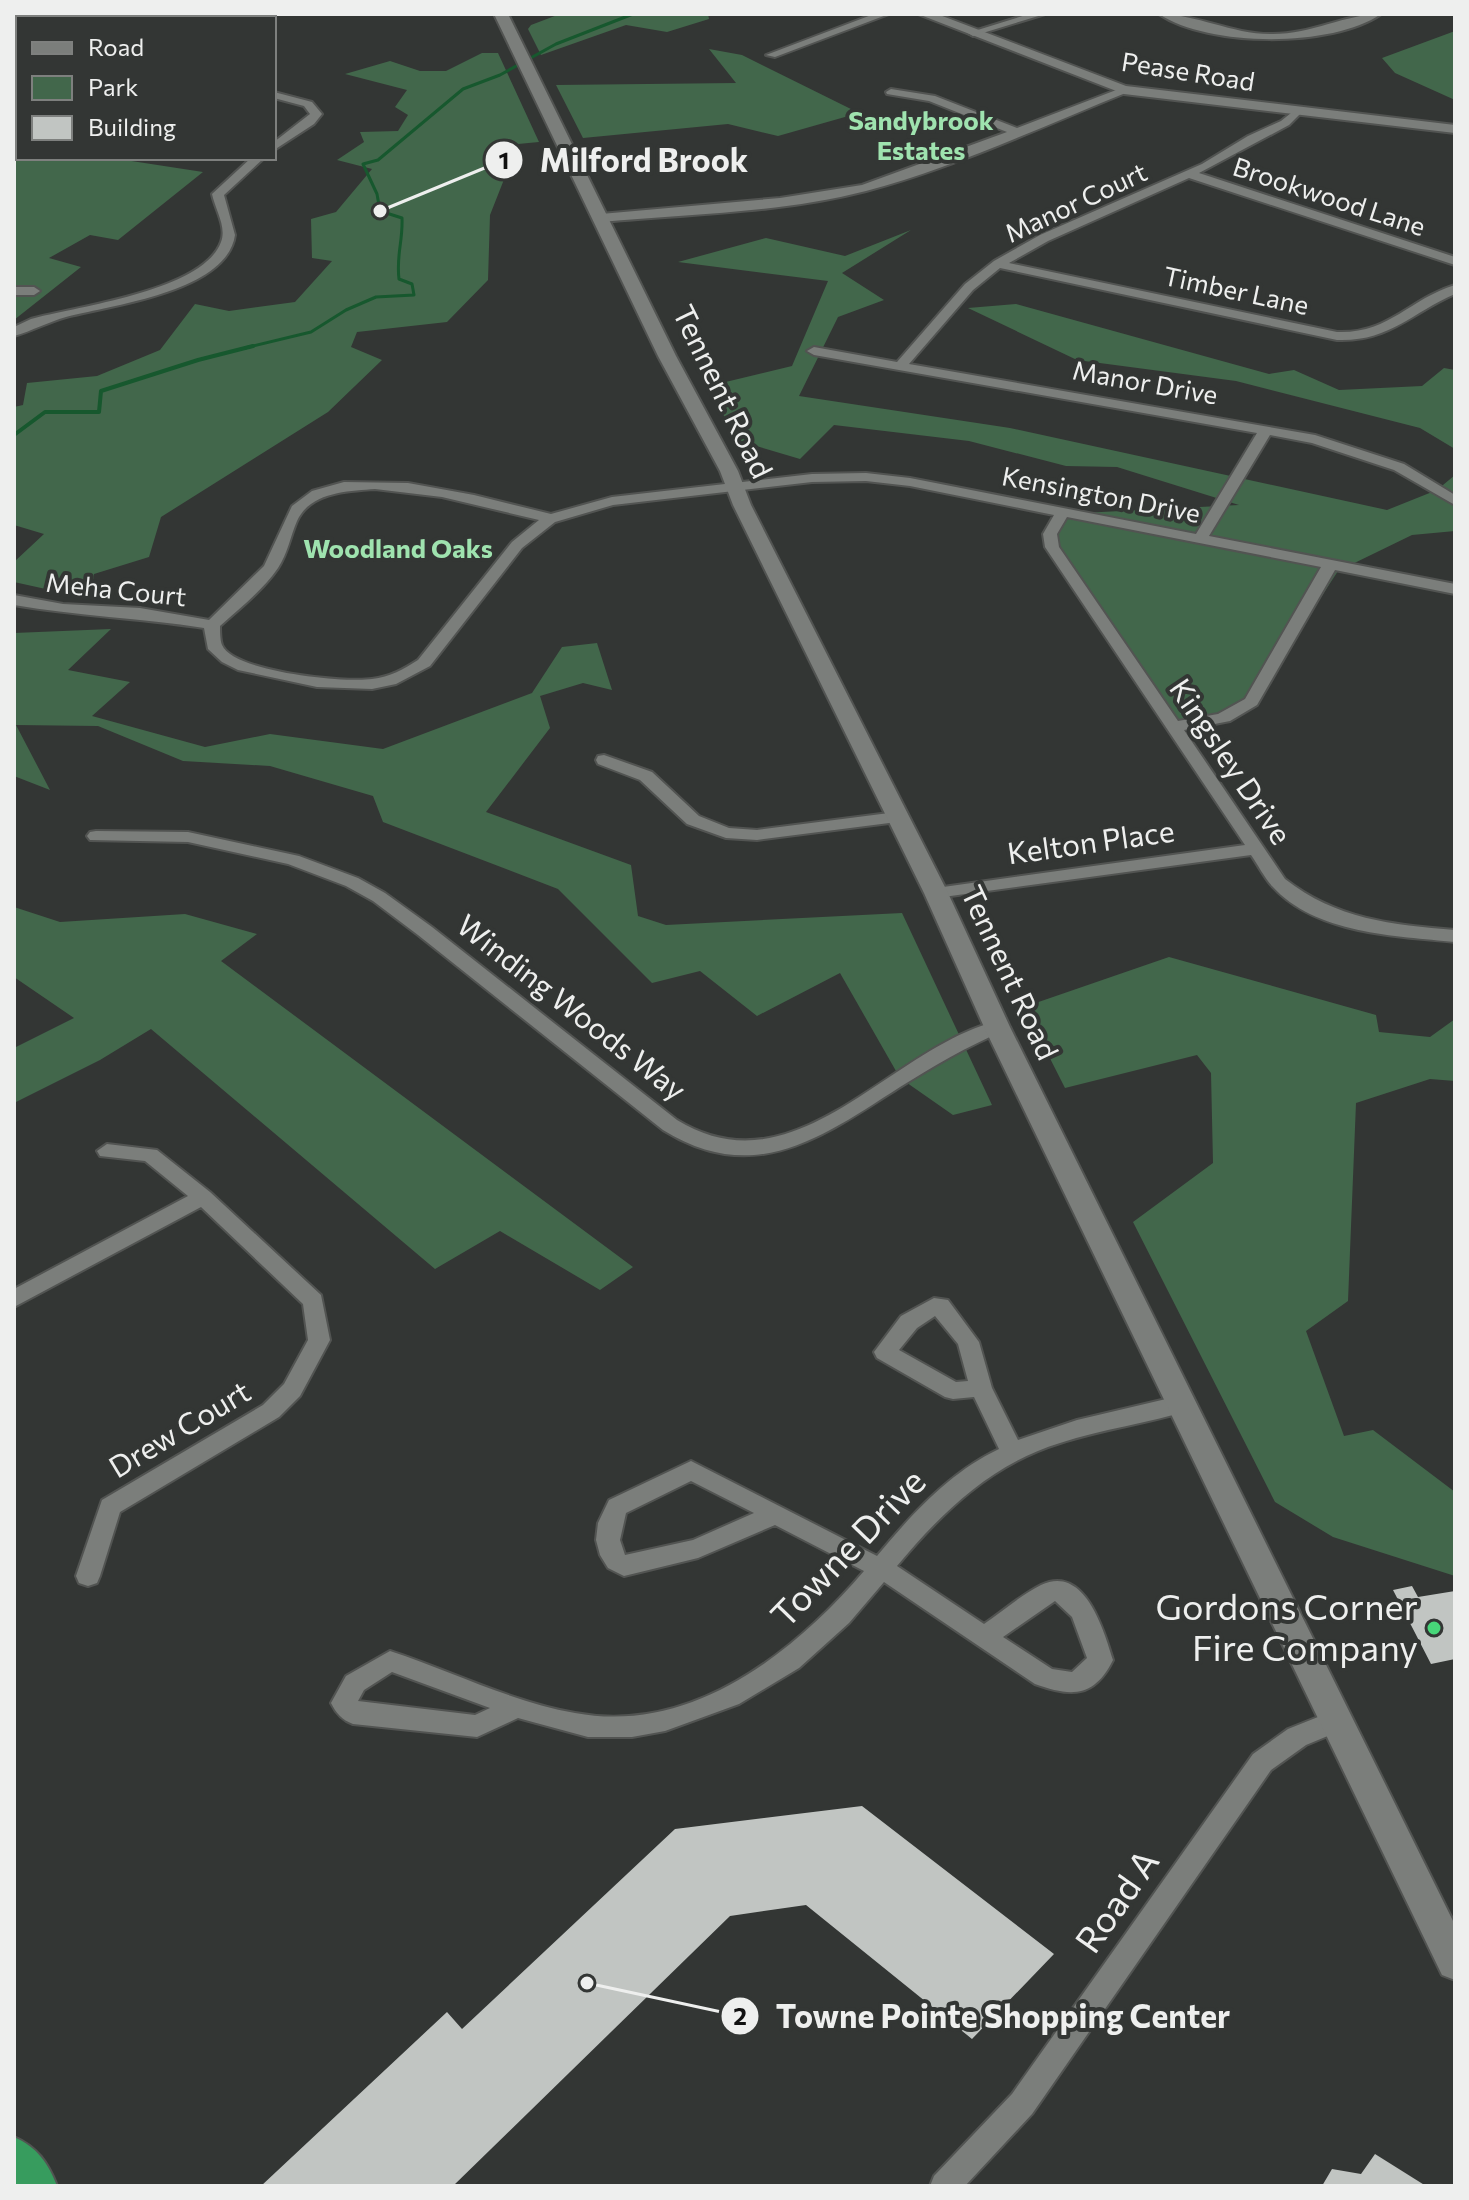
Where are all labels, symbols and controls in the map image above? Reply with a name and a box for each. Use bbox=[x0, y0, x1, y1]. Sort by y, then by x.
legend bbox=[16, 16, 276, 160]
text: Road bbox=[88, 32, 144, 61]
street label: Pease Road bbox=[1119, 45, 1257, 96]
text: Park bbox=[88, 72, 138, 101]
district label: Sandybrook Estates bbox=[848, 104, 994, 165]
text: Building bbox=[88, 112, 176, 141]
callout: Milford Brook bbox=[484, 132, 764, 188]
text: Milford Brook bbox=[540, 139, 749, 179]
text: 1 bbox=[499, 145, 509, 174]
street label: Brookwood Lane bbox=[1229, 150, 1430, 241]
street label: Manor Court bbox=[1000, 155, 1151, 248]
street label: Timber Lane bbox=[1161, 259, 1312, 320]
street label: Tennent Road bbox=[666, 298, 782, 484]
street label: Manor Drive bbox=[1070, 354, 1220, 410]
street label: Kensington Drive bbox=[1000, 459, 1203, 528]
district label: Woodland Oaks bbox=[303, 532, 493, 563]
street label: Meha Court bbox=[44, 566, 188, 611]
street label: Kingsley Drive bbox=[1163, 671, 1301, 850]
street label: Kelton Place bbox=[1005, 810, 1177, 871]
street label: Tennent Road bbox=[955, 879, 1068, 1065]
street label: Winding Woods Way bbox=[451, 905, 695, 1107]
street label: Drew Court bbox=[101, 1371, 256, 1484]
street label: Towne Drive bbox=[760, 1458, 933, 1635]
place label: Gordons Corner Fire Company bbox=[1156, 1583, 1418, 1668]
marker: Gordons Corner Fire Company bbox=[1425, 1619, 1443, 1637]
street label: Road A bbox=[1064, 1840, 1167, 1960]
callout: Towne Pointe Shopping Center bbox=[720, 1988, 1246, 2044]
text: Towne Pointe Shopping Center bbox=[776, 1995, 1230, 2035]
text: 2 bbox=[733, 2001, 747, 2030]

